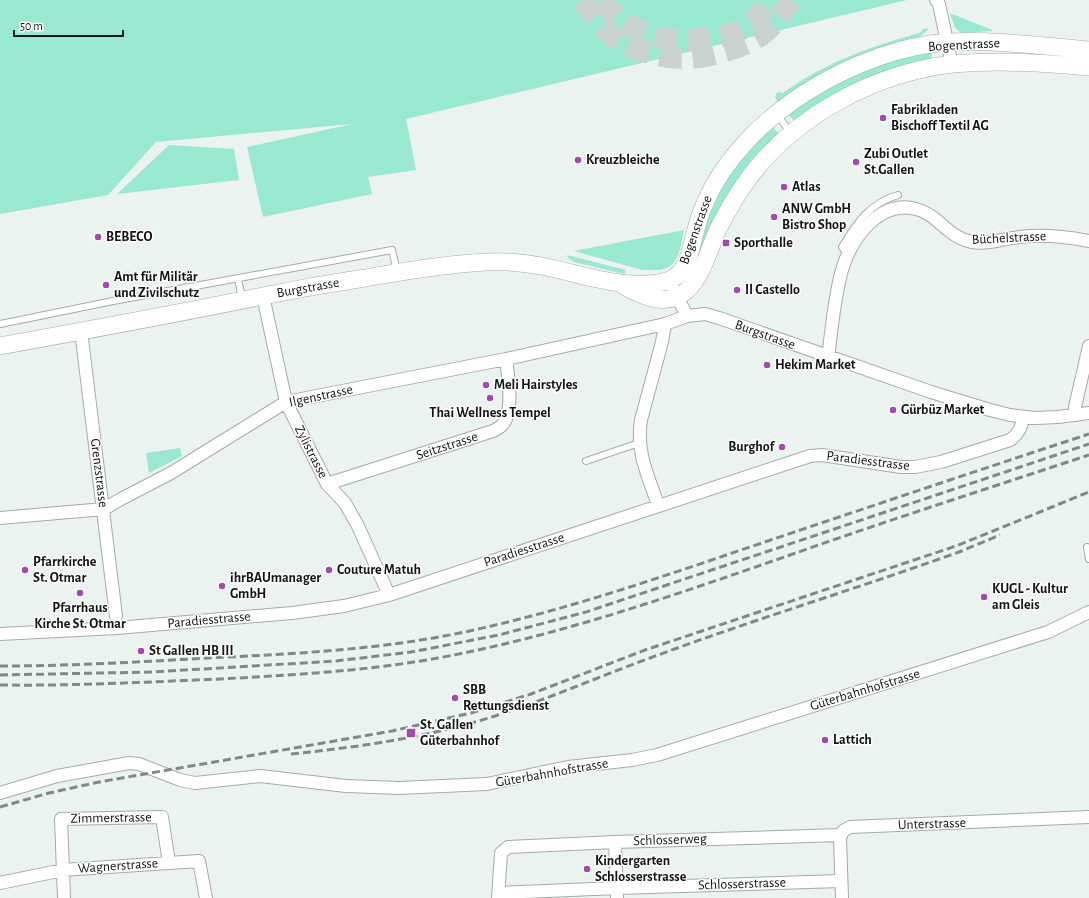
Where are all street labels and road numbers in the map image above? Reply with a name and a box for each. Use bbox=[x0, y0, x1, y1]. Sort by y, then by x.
street label: Bogenstrasse bbox=[928, 36, 1000, 54]
street label: Bogenstrasse bbox=[677, 194, 715, 266]
street label: Büchelstrasse bbox=[971, 229, 1047, 247]
street label: Burgstrasse bbox=[276, 276, 340, 300]
street label: Burgstrasse bbox=[733, 318, 797, 352]
street label: Ilgenstrasse bbox=[288, 382, 354, 410]
street label: Zylistrasse bbox=[292, 423, 330, 481]
street label: Seitzstrasse bbox=[415, 429, 479, 463]
street label: Grenzstrasse bbox=[88, 438, 110, 508]
street label: Paradiesstrasse bbox=[826, 449, 910, 473]
street label: Paradiesstrasse bbox=[482, 530, 566, 570]
street label: Paradiesstrasse bbox=[167, 609, 251, 631]
street label: Güterbahnhofstrasse bbox=[808, 667, 922, 713]
street label: Güterbahnhofstrasse bbox=[495, 756, 609, 790]
street label: Zimmerstrasse bbox=[70, 810, 152, 826]
street label: Unterstrasse bbox=[898, 816, 966, 832]
street label: Schlosserweg bbox=[633, 832, 707, 848]
street label: Wagnerstrasse bbox=[77, 856, 159, 876]
street label: Schlosserstrasse bbox=[698, 875, 786, 893]

